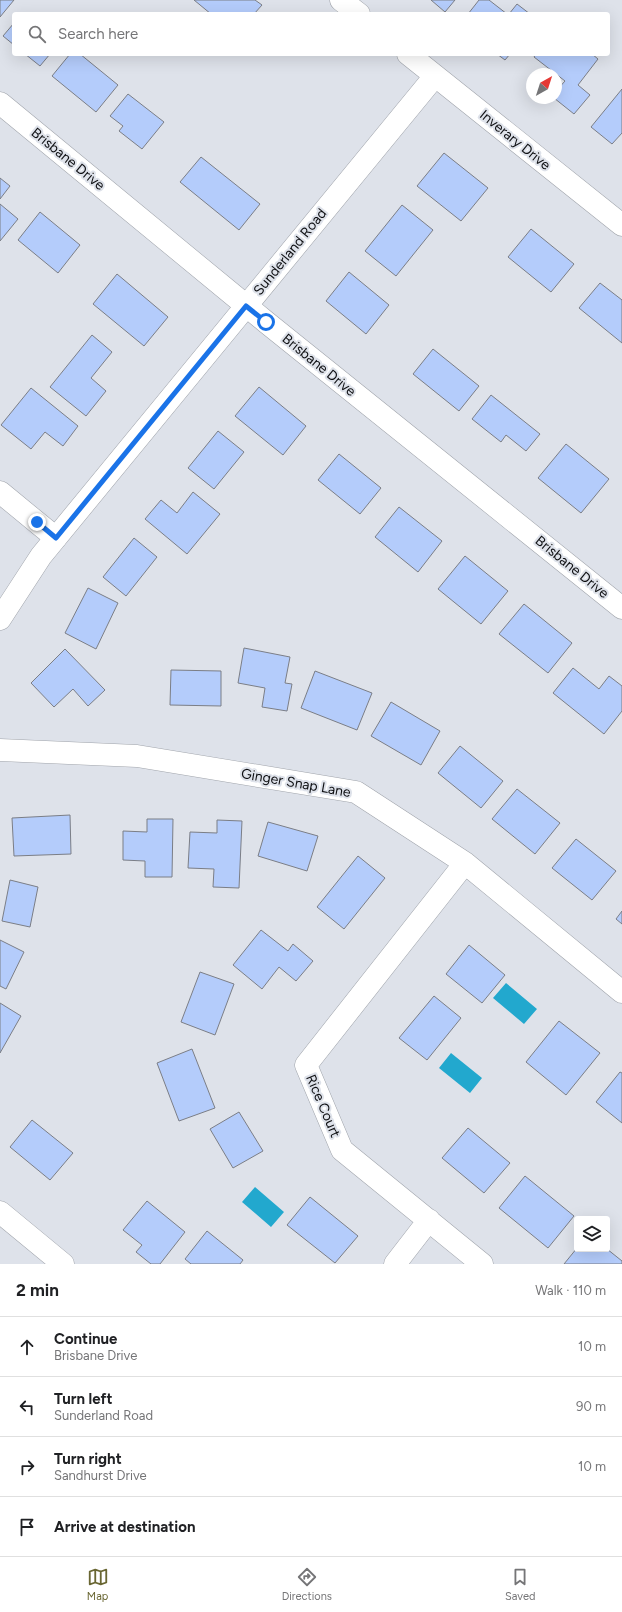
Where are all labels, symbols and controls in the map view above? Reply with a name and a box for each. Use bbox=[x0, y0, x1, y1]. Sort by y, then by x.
search box bbox=[12, 12, 610, 56]
icon: search bbox=[26, 23, 48, 45]
text: Search here bbox=[58, 25, 138, 43]
north arrow bbox=[526, 68, 562, 104]
street label: Inverary Drive bbox=[476, 106, 554, 174]
street label: Brisbane Drive bbox=[28, 124, 108, 194]
street label: Sunderland Road bbox=[250, 205, 330, 299]
route start bbox=[257, 313, 275, 331]
street label: Brisbane Drive bbox=[279, 330, 359, 400]
route end bbox=[28, 513, 46, 531]
street label: Brisbane Drive bbox=[532, 532, 612, 602]
street label: Ginger Snap Lane bbox=[240, 765, 352, 801]
street label: Rice Court bbox=[302, 1072, 344, 1140]
map controls bbox=[574, 1216, 610, 1252]
button: layers bbox=[574, 1216, 610, 1252]
text: 2 min bbox=[16, 1280, 59, 1300]
text: Walk · 110 m bbox=[535, 1283, 606, 1298]
text: Continue bbox=[54, 1330, 117, 1348]
icon: ahead bbox=[16, 1336, 38, 1358]
text: 10 m bbox=[578, 1339, 606, 1354]
text: Brisbane Drive bbox=[54, 1348, 137, 1363]
text: Turn left bbox=[54, 1390, 112, 1408]
icon: left bbox=[16, 1396, 38, 1418]
text: 90 m bbox=[576, 1399, 606, 1414]
text: Sunderland Road bbox=[54, 1408, 153, 1423]
text: Turn right bbox=[54, 1450, 122, 1468]
icon: right bbox=[16, 1456, 38, 1478]
text: 10 m bbox=[578, 1459, 606, 1474]
text: Sandhurst Drive bbox=[54, 1468, 147, 1483]
icon: arrive bbox=[16, 1516, 38, 1538]
text: Arrive at destination bbox=[54, 1518, 195, 1536]
tab: Map bbox=[87, 1566, 109, 1603]
tab: Directions bbox=[282, 1566, 332, 1603]
tab: Saved bbox=[505, 1566, 535, 1603]

